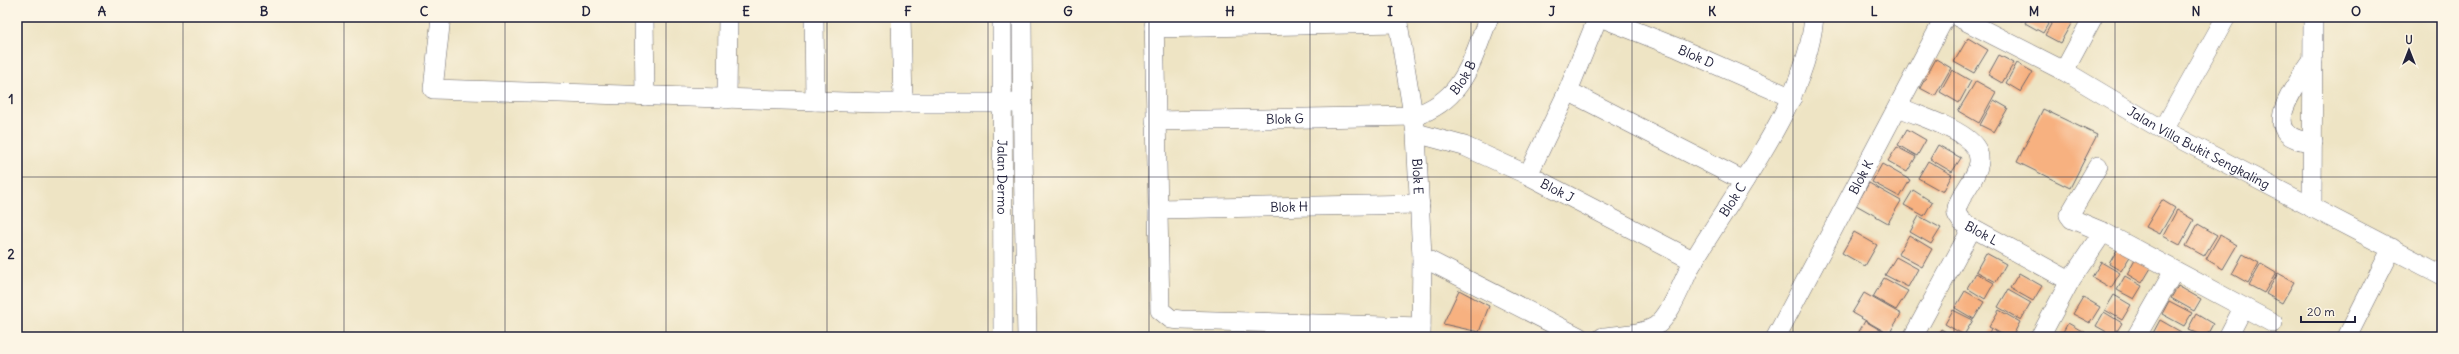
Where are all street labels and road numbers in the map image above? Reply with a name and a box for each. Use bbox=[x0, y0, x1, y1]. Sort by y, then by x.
street label: Blok D bbox=[1675, 41, 1717, 72]
street label: Blok B bbox=[1446, 58, 1480, 98]
street label: Jalan Villa Bukit Sengkaling bbox=[2124, 103, 2273, 193]
street label: Blok G bbox=[1266, 110, 1304, 128]
street label: Jalan Dermo bbox=[993, 139, 1011, 215]
street label: Blok K bbox=[1845, 157, 1877, 197]
street label: Blok E bbox=[1408, 158, 1427, 195]
street label: Blok J bbox=[1537, 175, 1577, 206]
street label: Blok C bbox=[1716, 179, 1750, 220]
street label: Blok H bbox=[1270, 198, 1308, 216]
street label: Blok L bbox=[1962, 217, 2001, 249]

